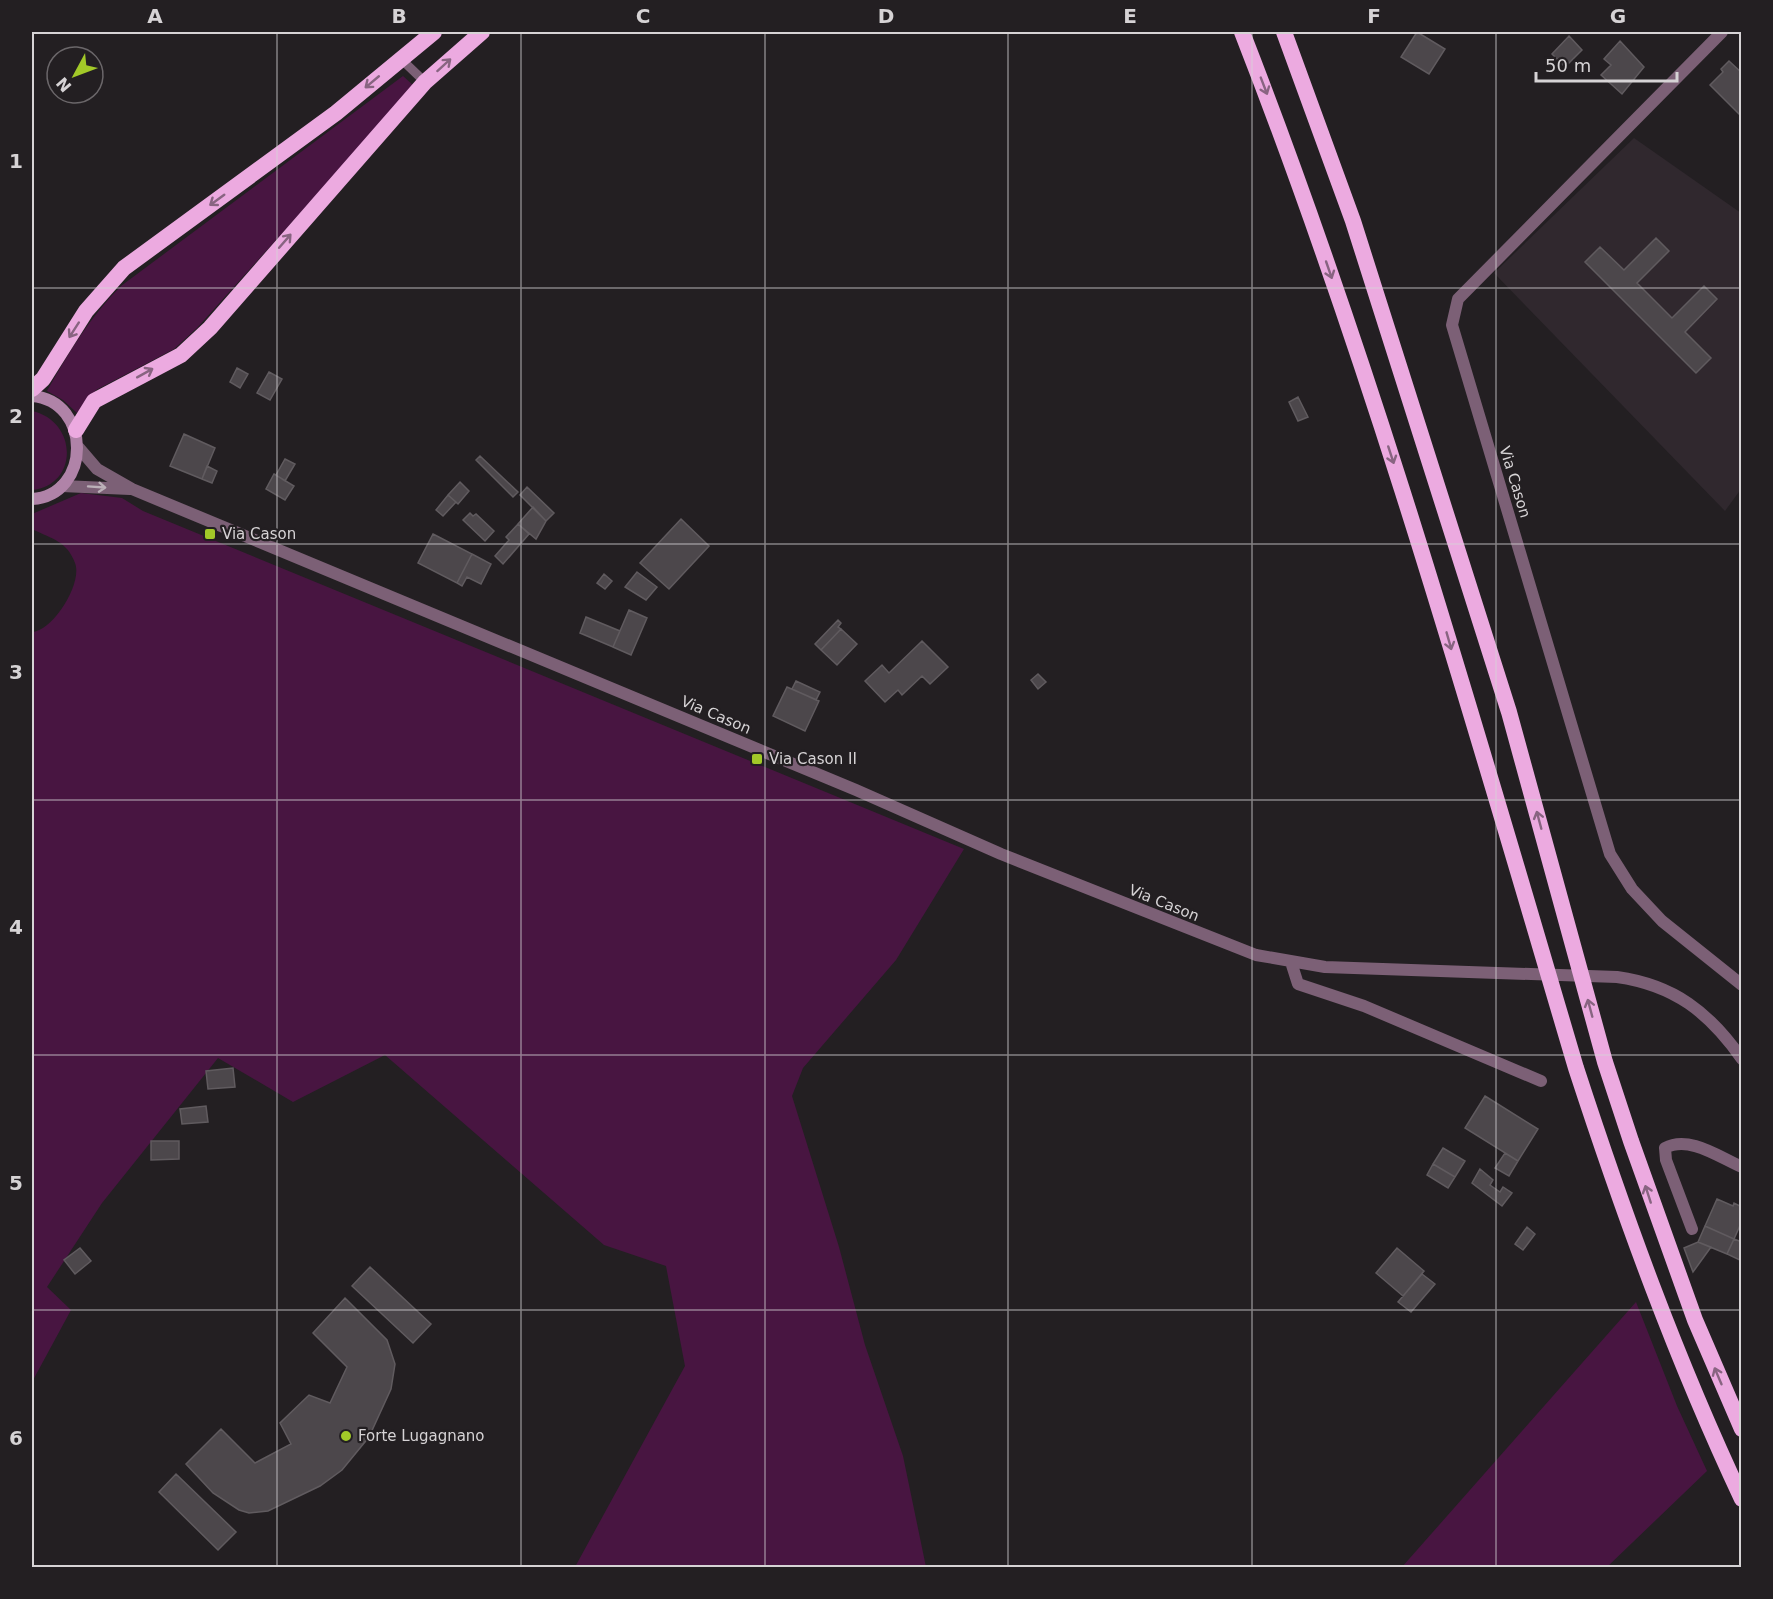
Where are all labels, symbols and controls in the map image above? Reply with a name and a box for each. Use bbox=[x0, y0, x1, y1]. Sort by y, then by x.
text: A bbox=[147, 4, 163, 28]
text: B bbox=[391, 4, 407, 28]
text: C bbox=[636, 4, 650, 28]
text: D bbox=[878, 4, 894, 28]
text: E bbox=[1123, 4, 1137, 28]
text: F bbox=[1367, 4, 1381, 28]
text: G bbox=[1610, 4, 1626, 28]
north arrow bbox=[45, 45, 105, 105]
scale bar bbox=[1536, 45, 1677, 83]
text: 50 m bbox=[1545, 55, 1591, 76]
one-way arrow bbox=[436, 58, 451, 72]
text: N bbox=[52, 73, 76, 96]
one-way arrow bbox=[364, 75, 380, 88]
one-way arrow bbox=[1259, 76, 1270, 95]
text: 1 bbox=[9, 149, 23, 173]
one-way arrow bbox=[210, 193, 226, 206]
one-way arrow bbox=[279, 233, 292, 249]
one-way arrow bbox=[1325, 260, 1336, 278]
one-way arrow bbox=[68, 321, 81, 338]
one-way arrow bbox=[136, 367, 153, 379]
text: 2 bbox=[9, 404, 23, 428]
street label: Via Cason bbox=[1496, 444, 1534, 520]
one-way arrow bbox=[1386, 445, 1397, 464]
one-way arrow bbox=[87, 482, 107, 493]
place label: Via Cason bbox=[222, 525, 296, 543]
marker: Via Cason bbox=[203, 527, 217, 541]
one-way arrow bbox=[1444, 631, 1455, 650]
text: 3 bbox=[9, 660, 23, 684]
street label: Via Cason bbox=[678, 692, 754, 738]
place label: Via Cason II bbox=[769, 750, 857, 768]
marker: Via Cason II bbox=[750, 752, 764, 766]
one-way arrow bbox=[1532, 810, 1544, 829]
street label: Via Cason bbox=[1126, 881, 1202, 925]
text: 4 bbox=[9, 915, 23, 939]
one-way arrow bbox=[1584, 998, 1596, 1017]
text: 5 bbox=[9, 1171, 23, 1195]
one-way arrow bbox=[1642, 1185, 1653, 1204]
one-way arrow bbox=[1712, 1367, 1724, 1385]
text: 6 bbox=[9, 1426, 23, 1450]
place label: Forte Lugagnano bbox=[358, 1427, 485, 1445]
marker: Forte Lugagnano bbox=[339, 1429, 353, 1443]

